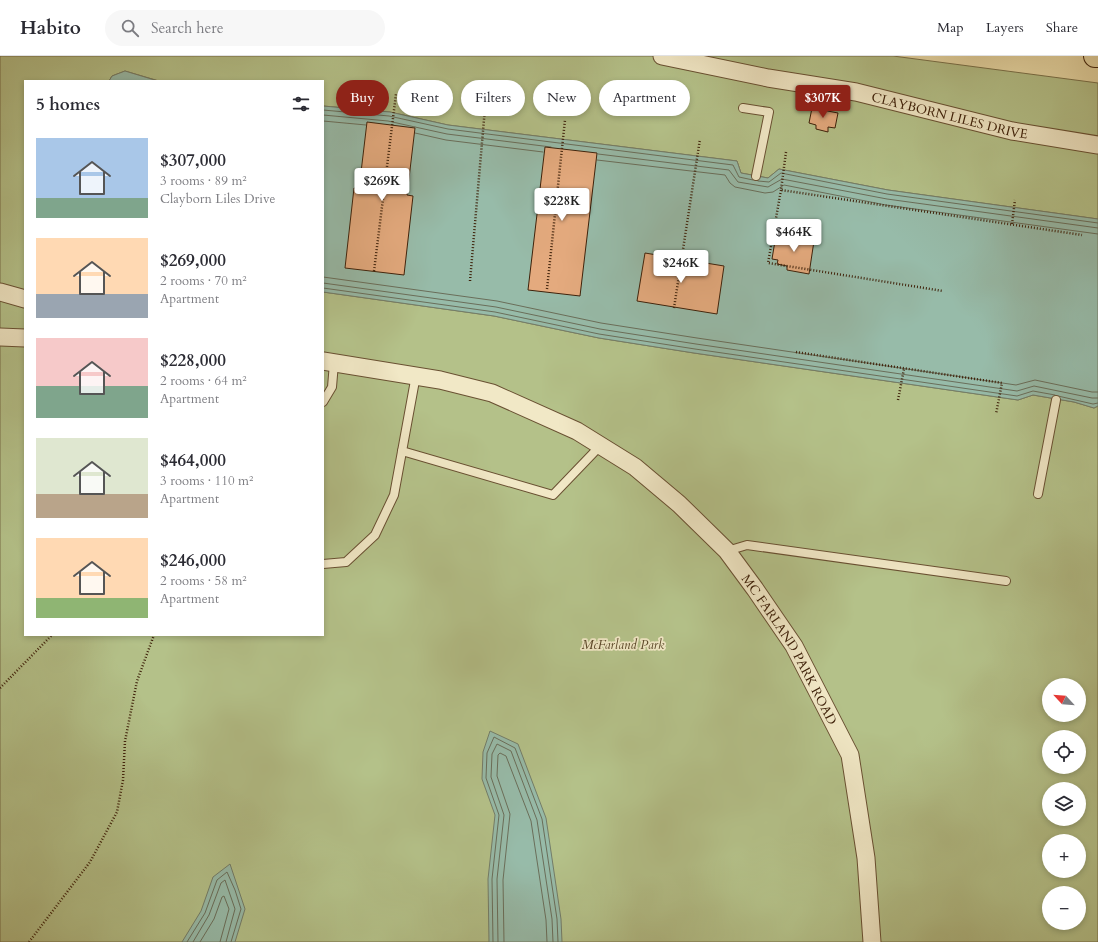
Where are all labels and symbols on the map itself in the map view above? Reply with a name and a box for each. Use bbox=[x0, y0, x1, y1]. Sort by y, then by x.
pin: $307K bbox=[795, 85, 851, 119]
street label: CLAYBORN LILES DRIVE bbox=[870, 88, 1029, 143]
pin: $269K bbox=[354, 168, 410, 202]
pin: $228K bbox=[534, 188, 590, 222]
pin: $464K bbox=[766, 219, 822, 253]
pin: $246K bbox=[653, 250, 709, 284]
street label: MC FARLAND PARK ROAD bbox=[737, 571, 841, 728]
park label: McFarland Park bbox=[581, 636, 665, 654]
north arrow bbox=[1042, 678, 1086, 722]

